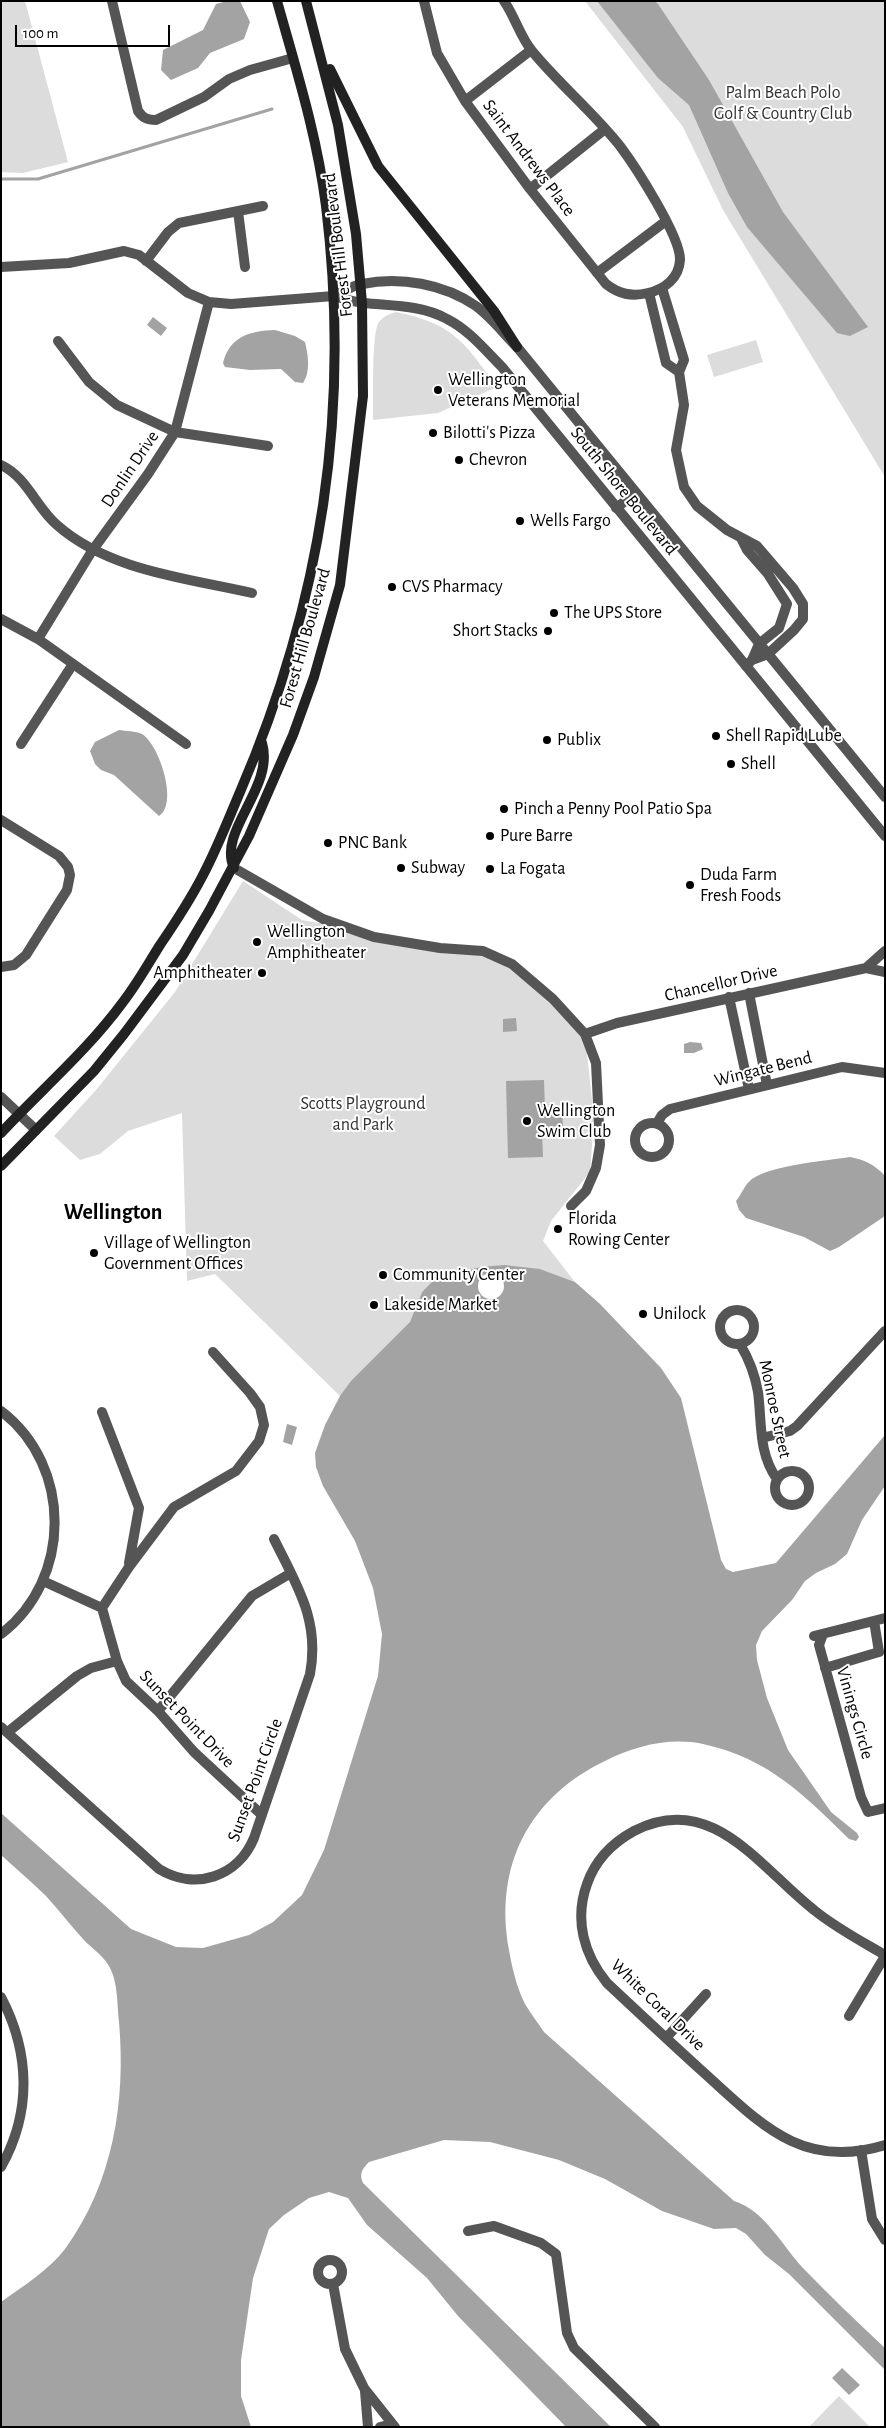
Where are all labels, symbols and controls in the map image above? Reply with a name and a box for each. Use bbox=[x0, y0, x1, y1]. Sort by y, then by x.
scale bar bbox=[18, 15, 172, 47]
text: 100 m bbox=[23, 26, 58, 41]
park label: Palm Beach Polo Golf & Country Club bbox=[714, 82, 852, 125]
street label: Saint Andrews Place bbox=[478, 95, 580, 221]
street label: Forest Hill Boulevard bbox=[318, 172, 358, 318]
place label: Wellington Veterans Memorial bbox=[448, 369, 580, 412]
marker: Wellington Veterans Memorial bbox=[432, 384, 444, 396]
place label: Bilotti's Pizza bbox=[443, 422, 536, 444]
street label: South Shore Boulevard bbox=[566, 423, 682, 559]
street label: Donlin Drive bbox=[96, 426, 164, 512]
marker: Bilotti's Pizza bbox=[427, 427, 439, 439]
place label: Chevron bbox=[469, 449, 527, 471]
marker: Chevron bbox=[453, 454, 465, 466]
place label: Wells Fargo bbox=[530, 510, 611, 532]
marker: Wells Fargo bbox=[514, 515, 526, 527]
street label: Forest Hill Boulevard bbox=[275, 566, 335, 710]
place label: CVS Pharmacy bbox=[402, 576, 503, 598]
marker: CVS Pharmacy bbox=[386, 581, 398, 593]
place label: The UPS Store bbox=[564, 602, 662, 624]
marker: The UPS Store bbox=[548, 607, 560, 619]
place label: Short Stacks bbox=[453, 620, 538, 642]
marker: Short Stacks bbox=[542, 625, 554, 637]
place label: Shell Rapid Lube bbox=[726, 725, 842, 747]
place label: Publix bbox=[557, 729, 601, 751]
marker: Shell Rapid Lube bbox=[710, 730, 722, 742]
marker: Publix bbox=[541, 734, 553, 746]
place label: Shell bbox=[741, 753, 776, 775]
marker: Shell bbox=[725, 758, 737, 770]
place label: Pinch a Penny Pool Patio Spa bbox=[514, 798, 712, 820]
marker: Pinch a Penny Pool Patio Spa bbox=[498, 803, 510, 815]
place label: Pure Barre bbox=[500, 825, 573, 847]
marker: Pure Barre bbox=[484, 830, 496, 842]
place label: PNC Bank bbox=[338, 832, 407, 854]
marker: PNC Bank bbox=[322, 837, 334, 849]
place label: Subway bbox=[411, 857, 465, 879]
place label: La Fogata bbox=[500, 858, 566, 880]
marker: Subway bbox=[395, 862, 407, 874]
marker: La Fogata bbox=[484, 863, 496, 875]
place label: Duda Farm Fresh Foods bbox=[700, 864, 781, 906]
marker: Duda Farm Fresh Foods bbox=[684, 879, 696, 891]
place label: Wellington Amphitheater bbox=[267, 921, 366, 964]
marker: Wellington Amphitheater bbox=[251, 936, 263, 948]
street label: Chancellor Drive bbox=[662, 960, 780, 1006]
place label: Amphitheater bbox=[153, 962, 252, 984]
marker: Amphitheater bbox=[256, 967, 268, 979]
street label: Wingate Bend bbox=[712, 1046, 814, 1092]
park label: Scotts Playground and Park bbox=[300, 1093, 426, 1136]
place label: Wellington Swim Club bbox=[537, 1100, 615, 1142]
marker: Wellington Swim Club bbox=[521, 1115, 533, 1127]
district label: Wellington bbox=[64, 1199, 162, 1225]
place label: Florida Rowing Center bbox=[568, 1208, 670, 1250]
marker: Florida Rowing Center bbox=[552, 1223, 564, 1235]
place label: Village of Wellington Government Offices bbox=[104, 1232, 251, 1274]
marker: Village of Wellington Government Offices bbox=[88, 1247, 100, 1259]
place label: Community Center bbox=[393, 1264, 525, 1286]
marker: Community Center bbox=[377, 1269, 389, 1281]
place label: Lakeside Market bbox=[384, 1294, 498, 1316]
marker: Lakeside Market bbox=[368, 1299, 380, 1311]
place label: Unilock bbox=[653, 1303, 706, 1325]
marker: Unilock bbox=[637, 1308, 649, 1320]
street label: Monroe Street bbox=[754, 1358, 796, 1460]
street label: Vinings Circle bbox=[832, 1664, 878, 1762]
street label: Sunset Point Drive bbox=[135, 1666, 239, 1772]
street label: Sunset Point Circle bbox=[223, 1715, 287, 1845]
street label: White Coral Drive bbox=[606, 1955, 710, 2055]

